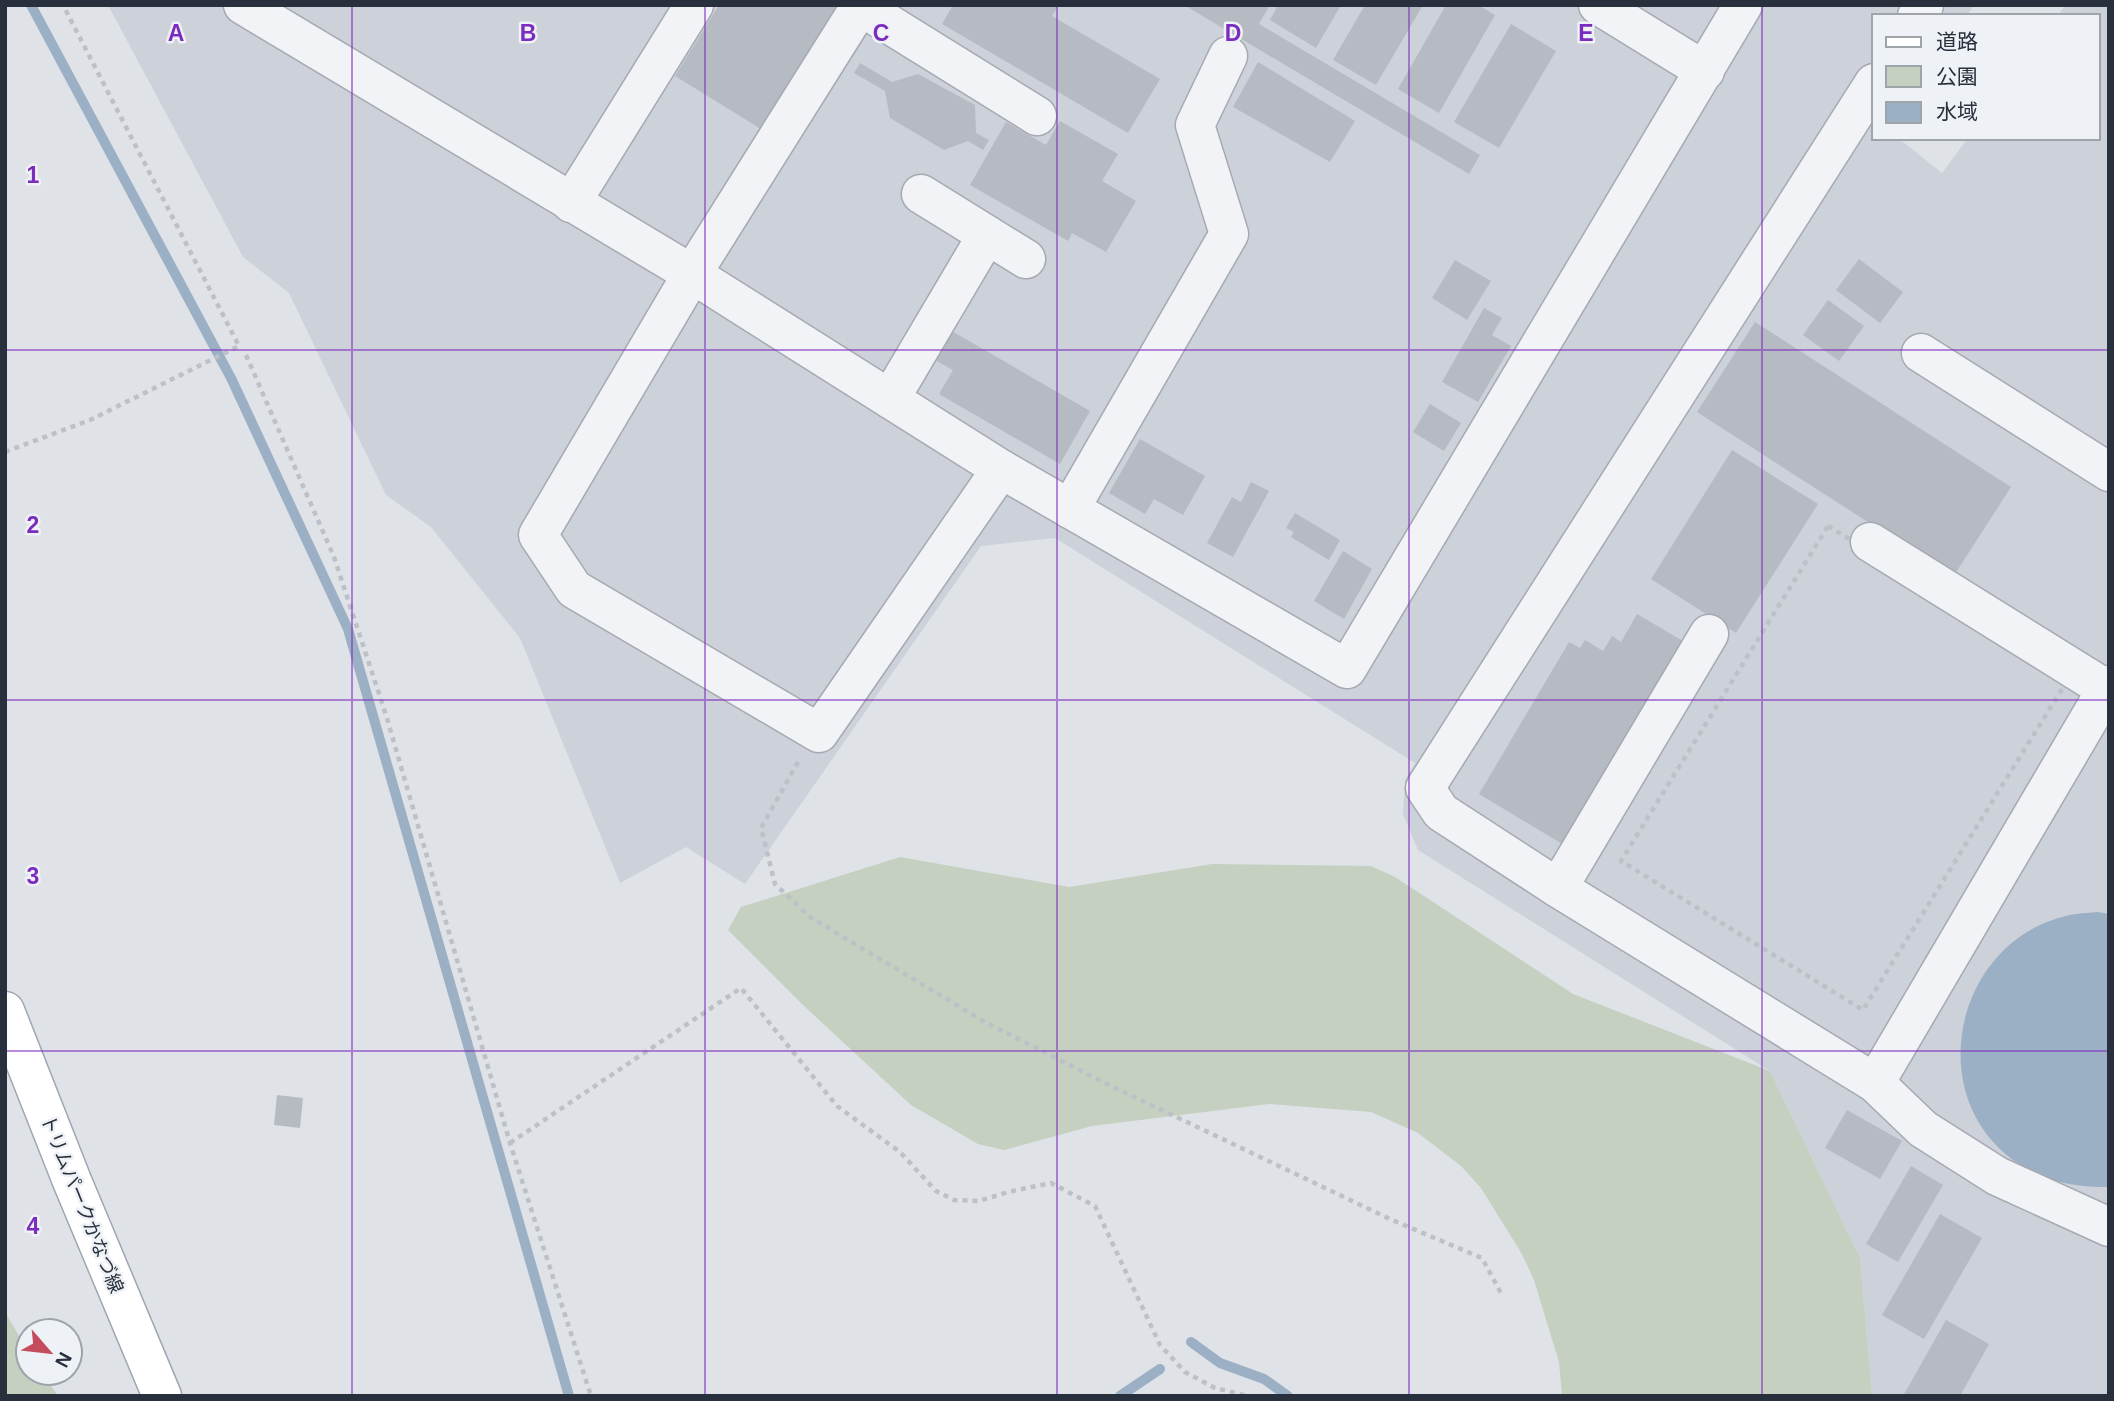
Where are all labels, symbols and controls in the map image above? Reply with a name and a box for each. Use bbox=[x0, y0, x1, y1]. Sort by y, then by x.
legend bbox=[1872, 14, 2100, 140]
text: A bbox=[168, 20, 184, 46]
text: B bbox=[520, 20, 536, 46]
text: C bbox=[873, 20, 889, 46]
text: D bbox=[1225, 20, 1241, 46]
text: E bbox=[1578, 20, 1594, 46]
text: 道路 bbox=[1936, 30, 1978, 53]
text: 公園 bbox=[1936, 65, 1978, 88]
text: 水域 bbox=[1936, 100, 1978, 123]
text: 1 bbox=[27, 162, 40, 188]
text: 2 bbox=[27, 512, 39, 538]
text: 3 bbox=[27, 863, 39, 889]
street label: トリムパークかなづ線 bbox=[37, 1112, 127, 1296]
text: 4 bbox=[27, 1213, 40, 1239]
north arrow bbox=[14, 1317, 84, 1387]
text: N bbox=[51, 1349, 76, 1371]

